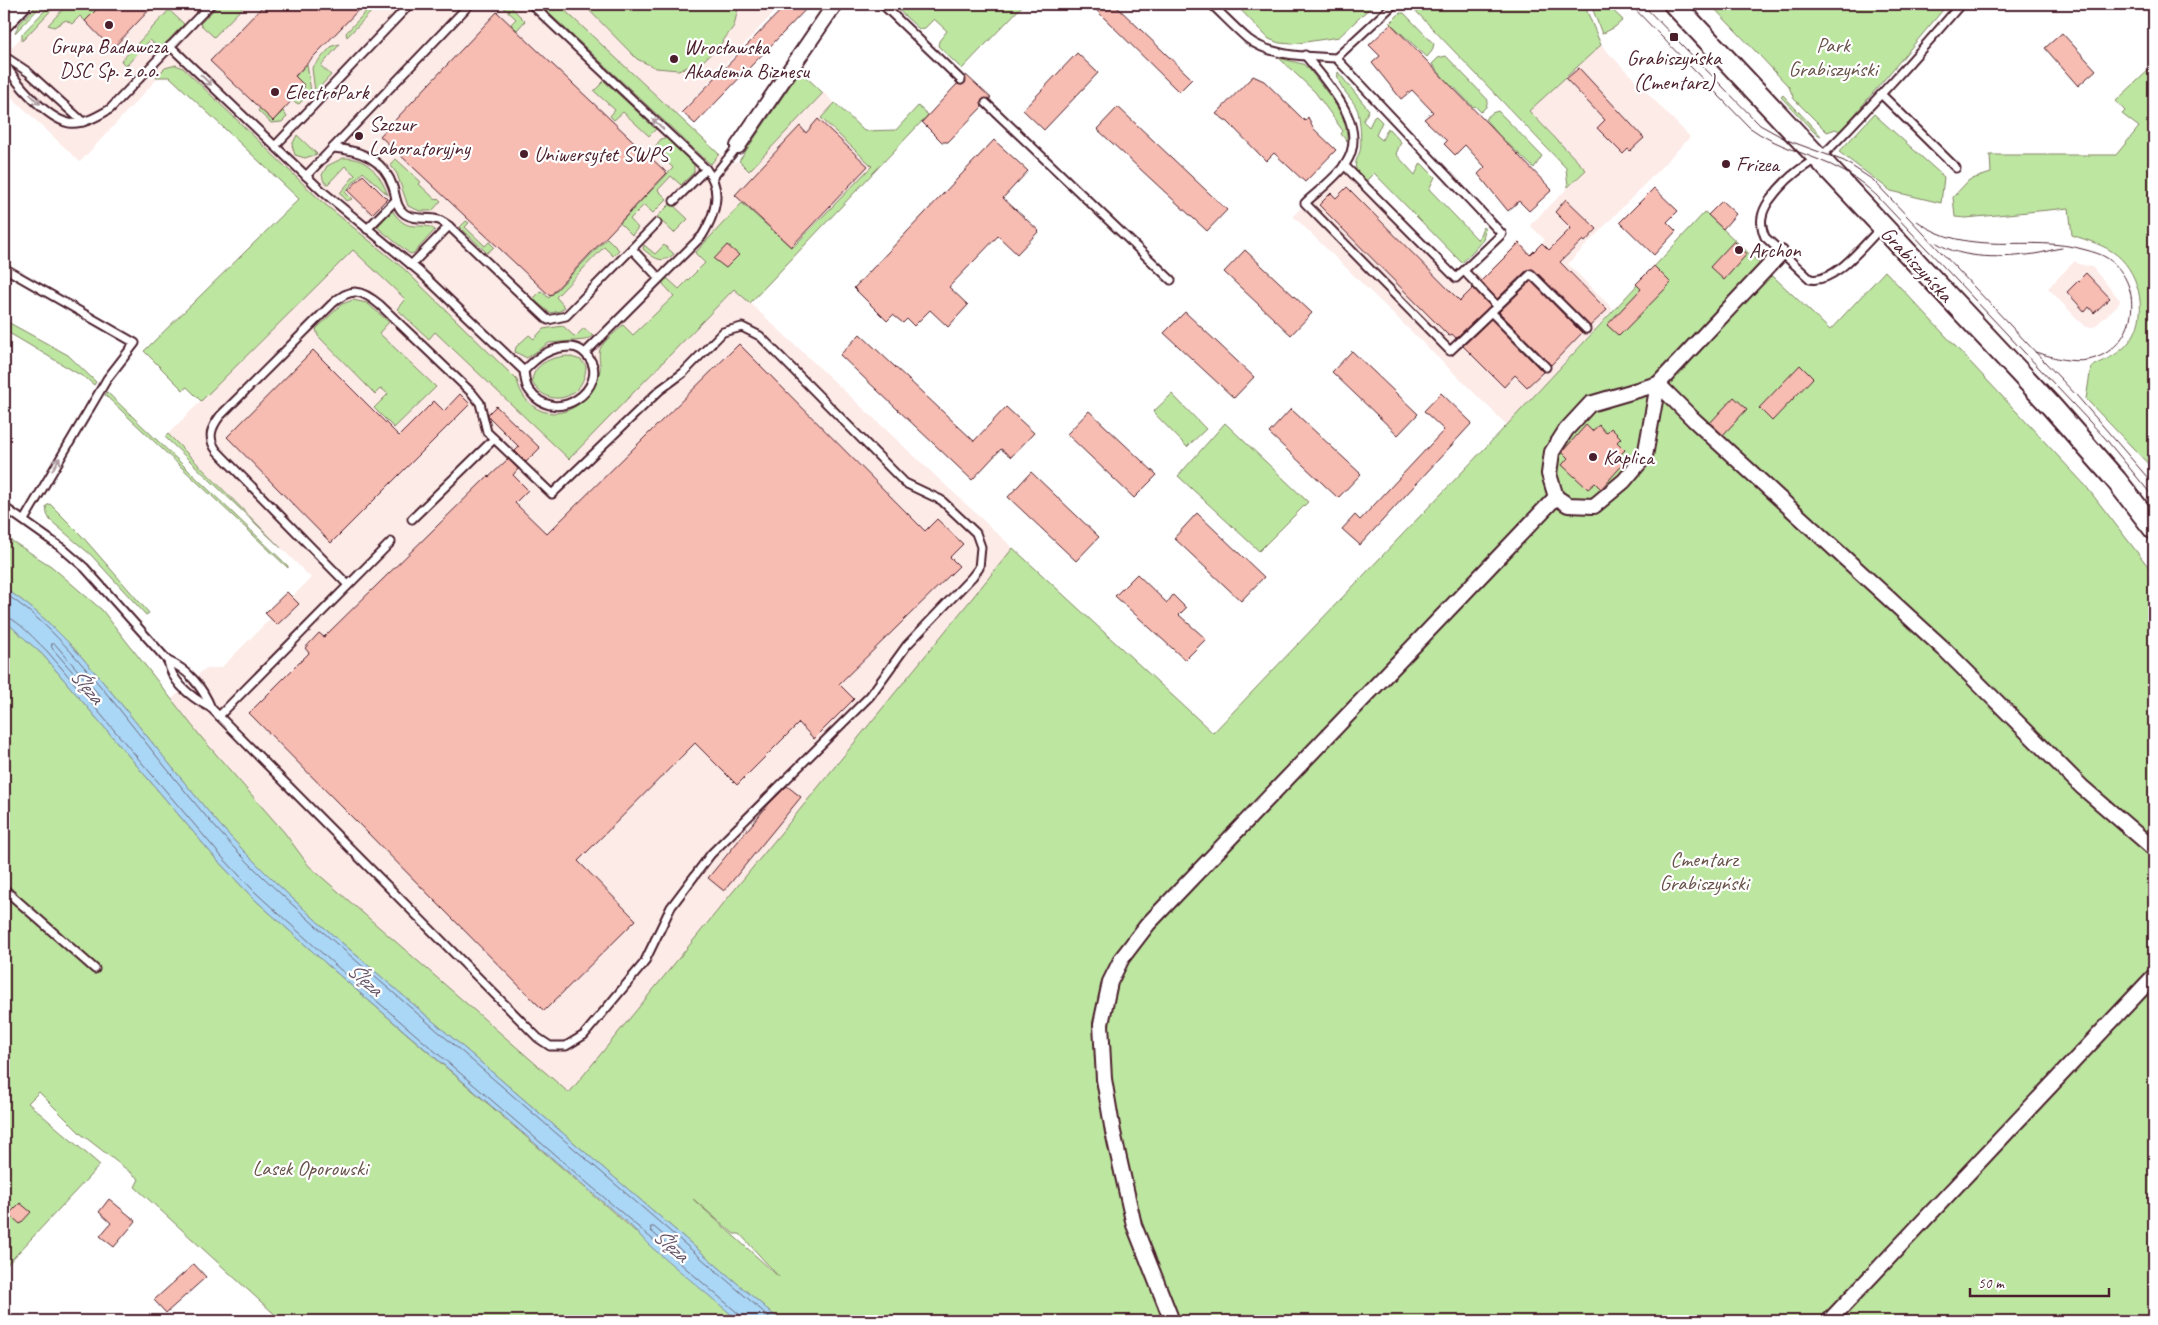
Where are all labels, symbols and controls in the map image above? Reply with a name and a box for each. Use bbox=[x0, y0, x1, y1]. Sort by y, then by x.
marker: Grupa Badawcza DSC Sp. z o.o. bbox=[103, 19, 115, 31]
marker: Grabiszyńska (Cmentarz) bbox=[1668, 31, 1680, 43]
park label: Park Grabiszyński bbox=[1788, 32, 1881, 82]
place label: Grupa Badawcza DSC Sp. z o.o. bbox=[51, 33, 169, 83]
place label: Wrocławska Akademia Biznesu bbox=[684, 34, 810, 84]
place label: Grabiszyńska (Cmentarz) bbox=[1627, 45, 1723, 95]
marker: Wrocławska Akademia Biznesu bbox=[668, 53, 680, 65]
one-way arrow bbox=[199, 74, 212, 86]
place label: ElectroPark bbox=[285, 79, 370, 105]
marker: ElectroPark bbox=[269, 86, 281, 98]
one-way arrow bbox=[28, 93, 41, 105]
place label: Szczur Laboratoryjny bbox=[369, 111, 472, 161]
one-way arrow bbox=[652, 118, 664, 130]
marker: Szczur Laboratoryjny bbox=[353, 130, 365, 142]
place label: Uniwersytet SWPS bbox=[534, 141, 673, 167]
marker: Uniwersytet SWPS bbox=[518, 148, 530, 160]
place label: Frizea bbox=[1736, 151, 1781, 177]
marker: Frizea bbox=[1720, 158, 1732, 170]
street label: Grabiszyńska bbox=[1875, 221, 1960, 309]
place label: Archon bbox=[1749, 237, 1801, 263]
marker: Archon bbox=[1733, 244, 1745, 256]
place label: Kaplica bbox=[1603, 444, 1656, 470]
marker: Kaplica bbox=[1587, 451, 1599, 463]
one-way arrow bbox=[52, 457, 62, 472]
water label: Ślęza bbox=[64, 662, 112, 711]
park label: Cmentarz Grabiszyński bbox=[1659, 846, 1752, 896]
water label: Ślęza bbox=[341, 956, 390, 1004]
park label: Lasek Oporowski bbox=[252, 1155, 371, 1181]
water label: Ślęza bbox=[647, 1222, 696, 1270]
scale bar bbox=[1970, 1265, 2109, 1297]
text: 50 m bbox=[1978, 1274, 2005, 1293]

